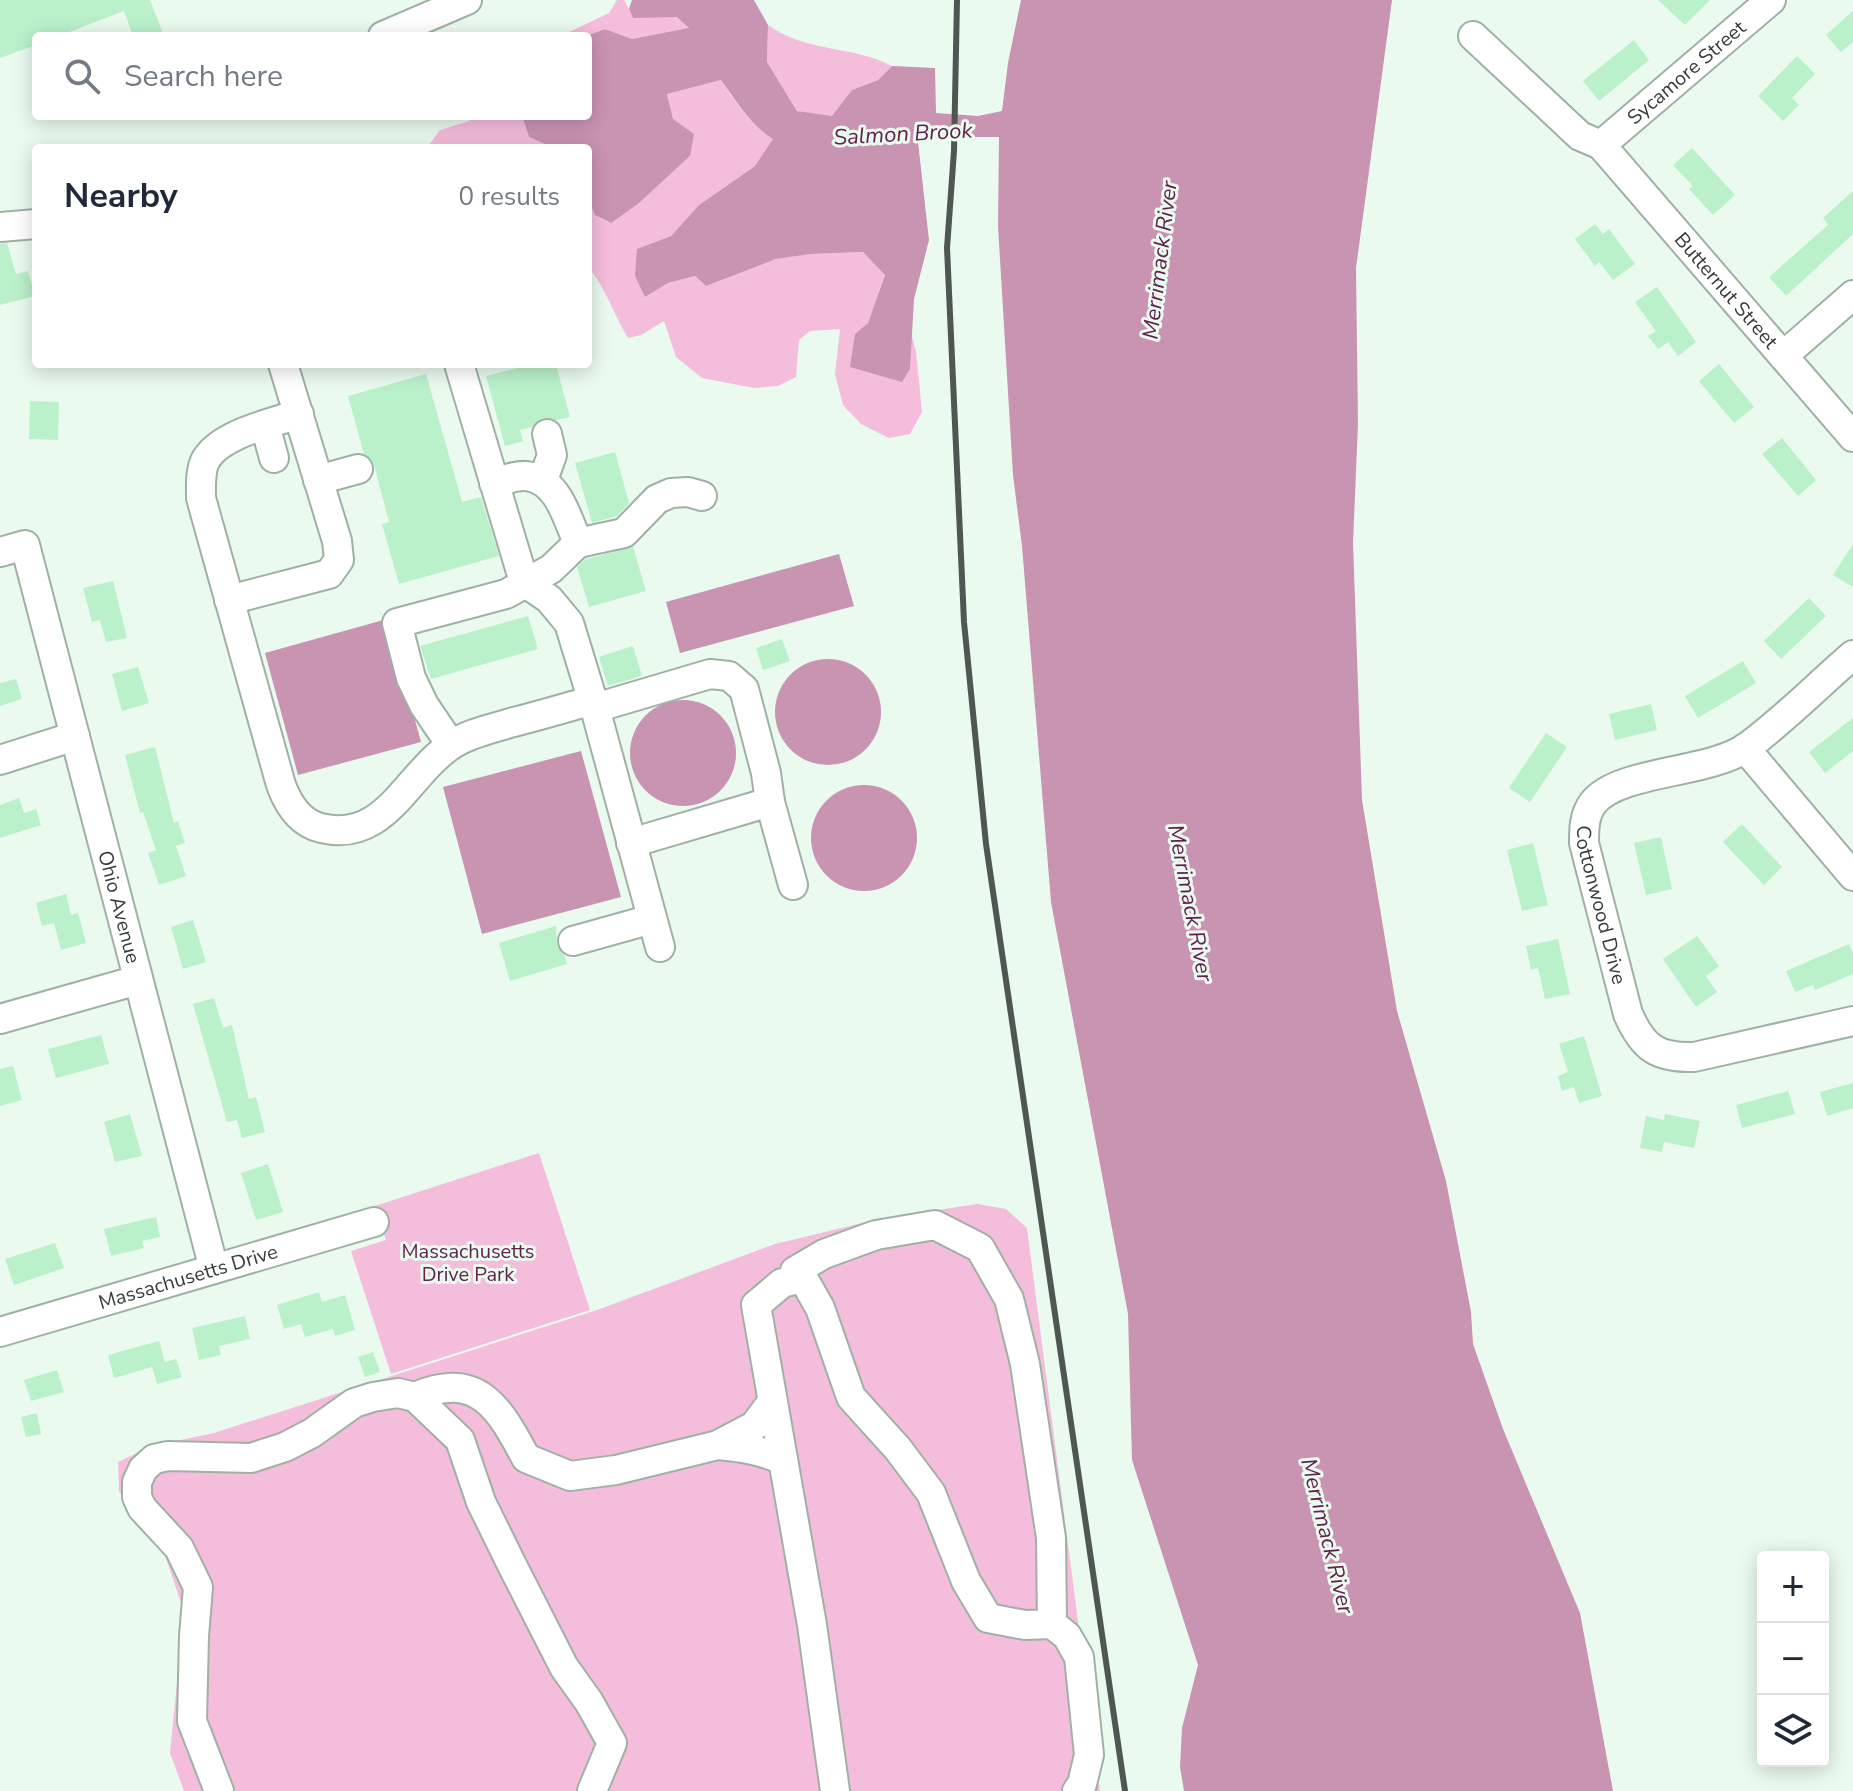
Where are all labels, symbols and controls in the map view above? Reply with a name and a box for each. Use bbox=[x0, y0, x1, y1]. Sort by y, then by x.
street label: Sycamore Street bbox=[1621, 13, 1752, 131]
search box bbox=[32, 32, 592, 120]
icon: search bbox=[60, 54, 104, 98]
text: Search here bbox=[124, 56, 283, 97]
water label: Salmon Brook bbox=[833, 115, 974, 153]
text: Nearby bbox=[64, 173, 178, 219]
water label: Merrimack River bbox=[1135, 178, 1185, 341]
text: 0 results bbox=[459, 179, 560, 214]
street label: Butternut Street bbox=[1669, 226, 1785, 355]
water label: Merrimack River bbox=[1160, 822, 1220, 985]
street label: Cottonwood Drive bbox=[1570, 825, 1633, 987]
street label: Ohio Avenue bbox=[92, 848, 147, 966]
street label: Massachusetts Drive bbox=[95, 1238, 281, 1316]
park label: Massachusetts Drive Park bbox=[402, 1238, 535, 1288]
water label: Merrimack River bbox=[1293, 1455, 1361, 1618]
map controls bbox=[1757, 1551, 1829, 1767]
button: + bbox=[1757, 1551, 1829, 1623]
button: − bbox=[1757, 1623, 1829, 1695]
button: layers bbox=[1757, 1695, 1829, 1767]

